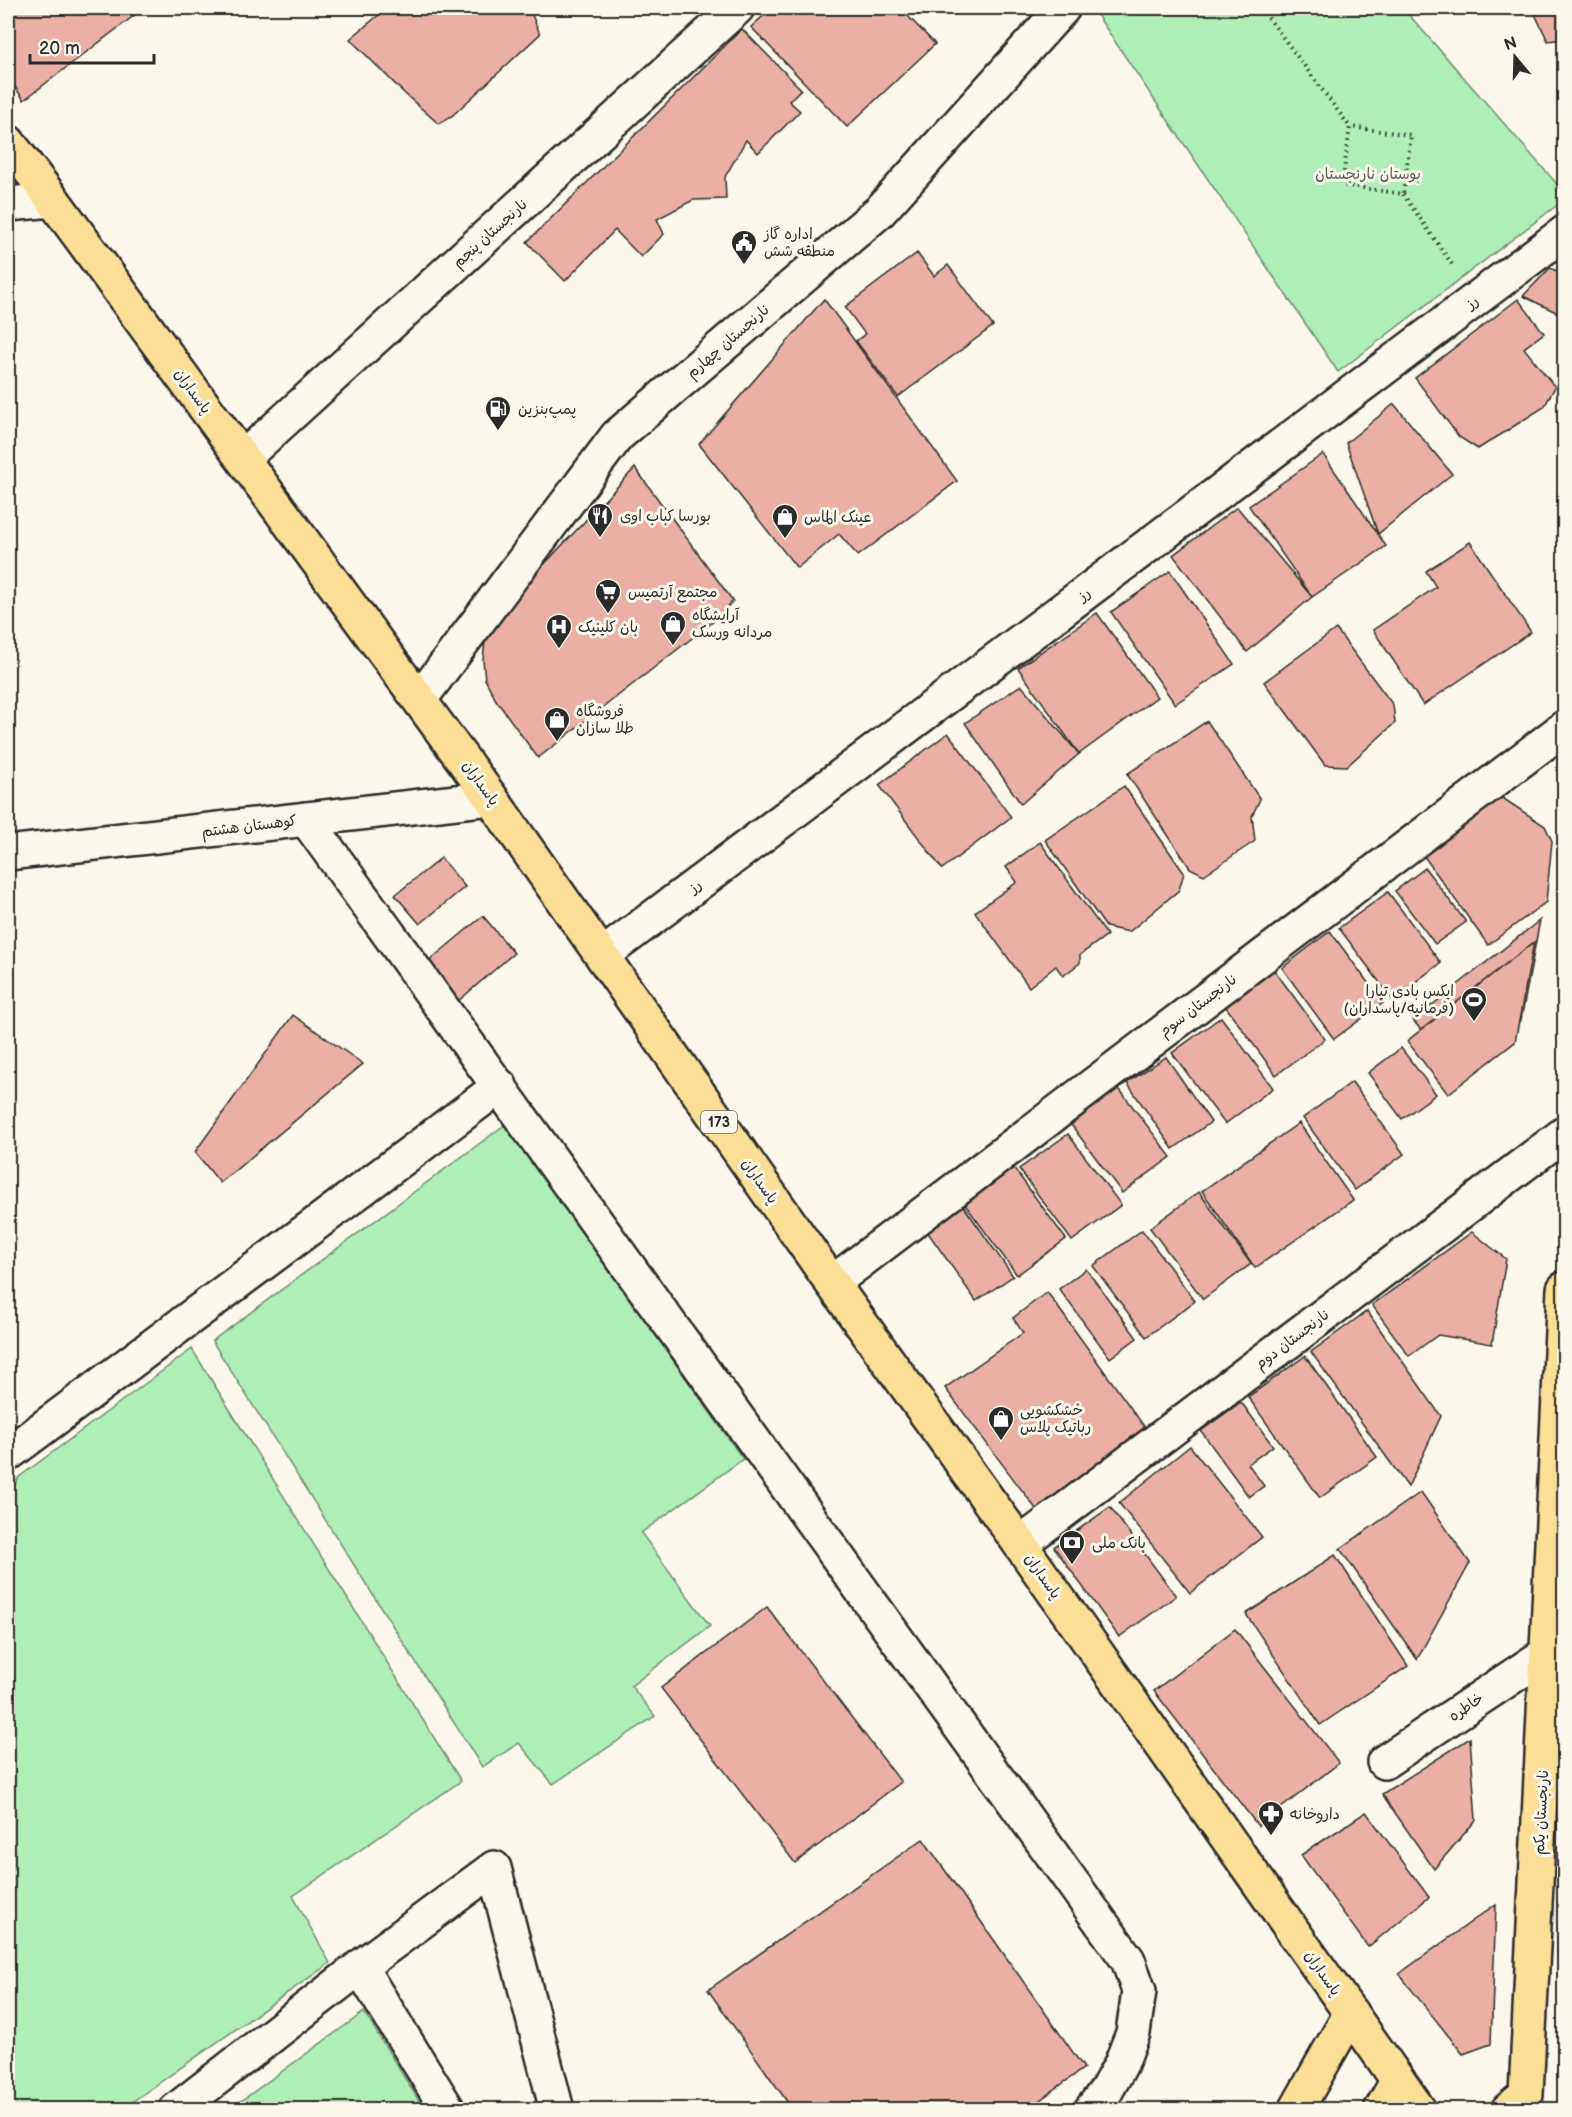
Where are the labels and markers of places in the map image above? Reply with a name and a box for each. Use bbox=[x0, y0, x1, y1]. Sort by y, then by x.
place label: اداره گاز منطقه شش bbox=[763, 225, 835, 261]
public building icon: اداره گاز منطقه شش bbox=[729, 228, 759, 266]
fuel station icon: پمپ‌بنزین bbox=[483, 394, 513, 432]
place label: پمپ‌بنزین bbox=[518, 400, 576, 419]
restaurant icon: بورسا کباب اوی bbox=[585, 501, 615, 539]
shop icon: عینک الماس bbox=[770, 502, 800, 540]
place label: بورسا کباب اوی bbox=[620, 507, 711, 526]
place label: عینک الماس bbox=[804, 508, 871, 527]
supermarket icon: مجتمع آرتمیس bbox=[593, 577, 623, 615]
place label: مجتمع آرتمیس bbox=[628, 583, 718, 603]
place label: آرایشگاه مردانه ورسک bbox=[692, 606, 772, 642]
shop icon: آرایشگاه مردانه ورسک bbox=[658, 609, 688, 647]
hospital icon: بان کلینیک bbox=[544, 612, 574, 650]
place label: بان کلینیک bbox=[578, 618, 638, 637]
place label: فروشگاه طلا سازان bbox=[576, 702, 634, 738]
shop icon: فروشگاه طلا سازان bbox=[542, 705, 572, 743]
place label: ایکس بادی تیارا (فرمانیه/پاسداران) bbox=[1344, 982, 1454, 1018]
sports icon: ایکس بادی تیارا (فرمانیه/پاسداران) bbox=[1459, 985, 1489, 1023]
place label: خشکشویی رباتیک پلاس bbox=[1020, 1401, 1091, 1437]
shop icon: خشکشویی رباتیک پلاس bbox=[986, 1404, 1016, 1442]
bank icon: بانک ملی bbox=[1057, 1528, 1087, 1566]
place label: بانک ملی bbox=[1092, 1534, 1146, 1553]
pharmacy icon: داروخانه bbox=[1256, 1799, 1286, 1837]
place label: داروخانه bbox=[1290, 1805, 1340, 1824]

